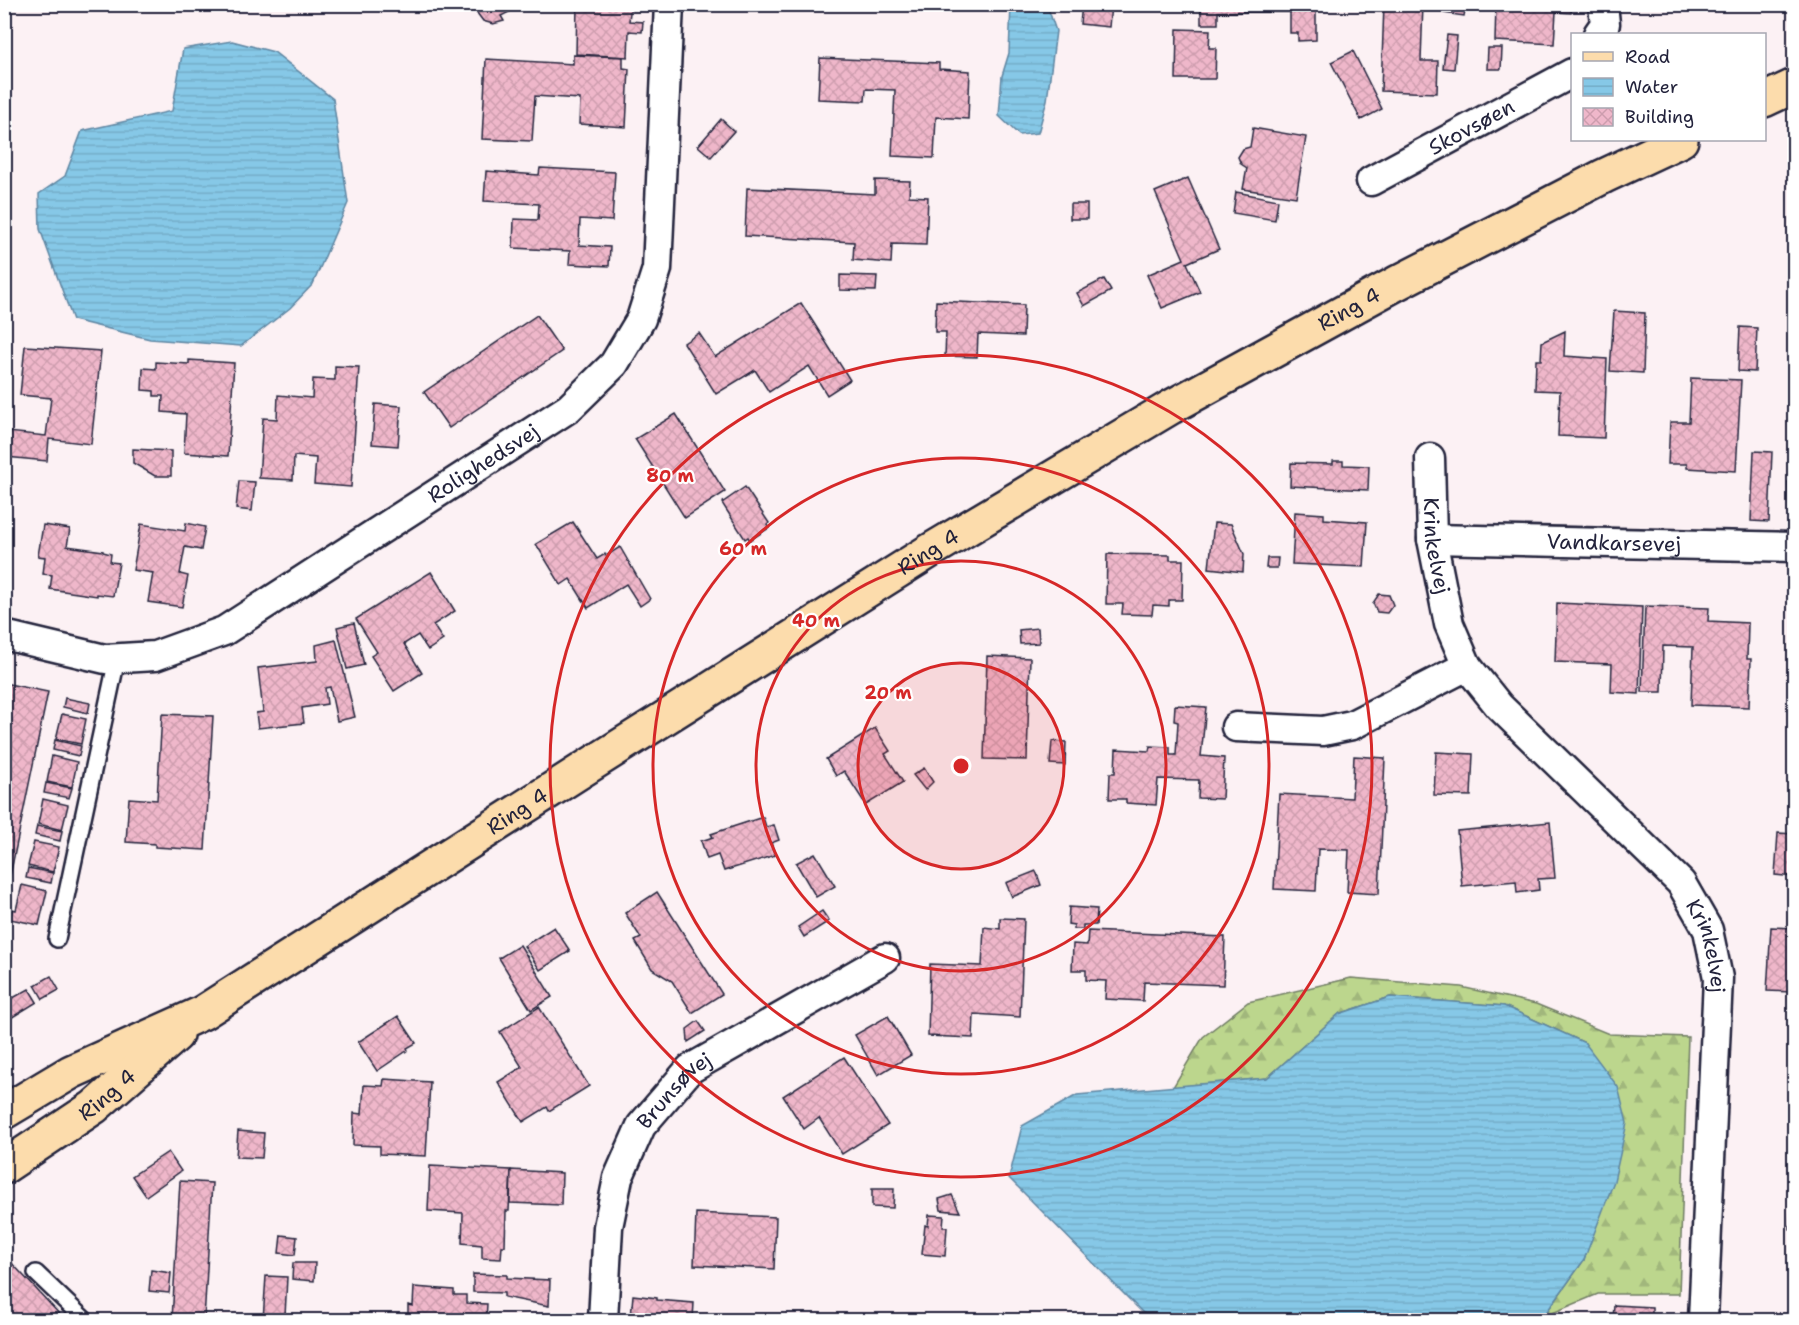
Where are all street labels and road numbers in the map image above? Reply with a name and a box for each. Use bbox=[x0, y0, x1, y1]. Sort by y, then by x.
street label: Skovsøen bbox=[1423, 92, 1519, 162]
street label: Ring 4 bbox=[1313, 281, 1386, 338]
street label: Rolighedsvej bbox=[422, 417, 544, 510]
street label: Krinkelvej bbox=[1417, 497, 1457, 596]
street label: Ring 4 bbox=[892, 523, 964, 582]
street label: Vandkarsevej bbox=[1546, 528, 1681, 559]
street label: Ring 4 bbox=[481, 781, 553, 841]
street label: Krinkelvej bbox=[1679, 894, 1732, 994]
street label: Brunsøvej bbox=[630, 1046, 717, 1135]
street label: Ring 4 bbox=[73, 1062, 142, 1127]

